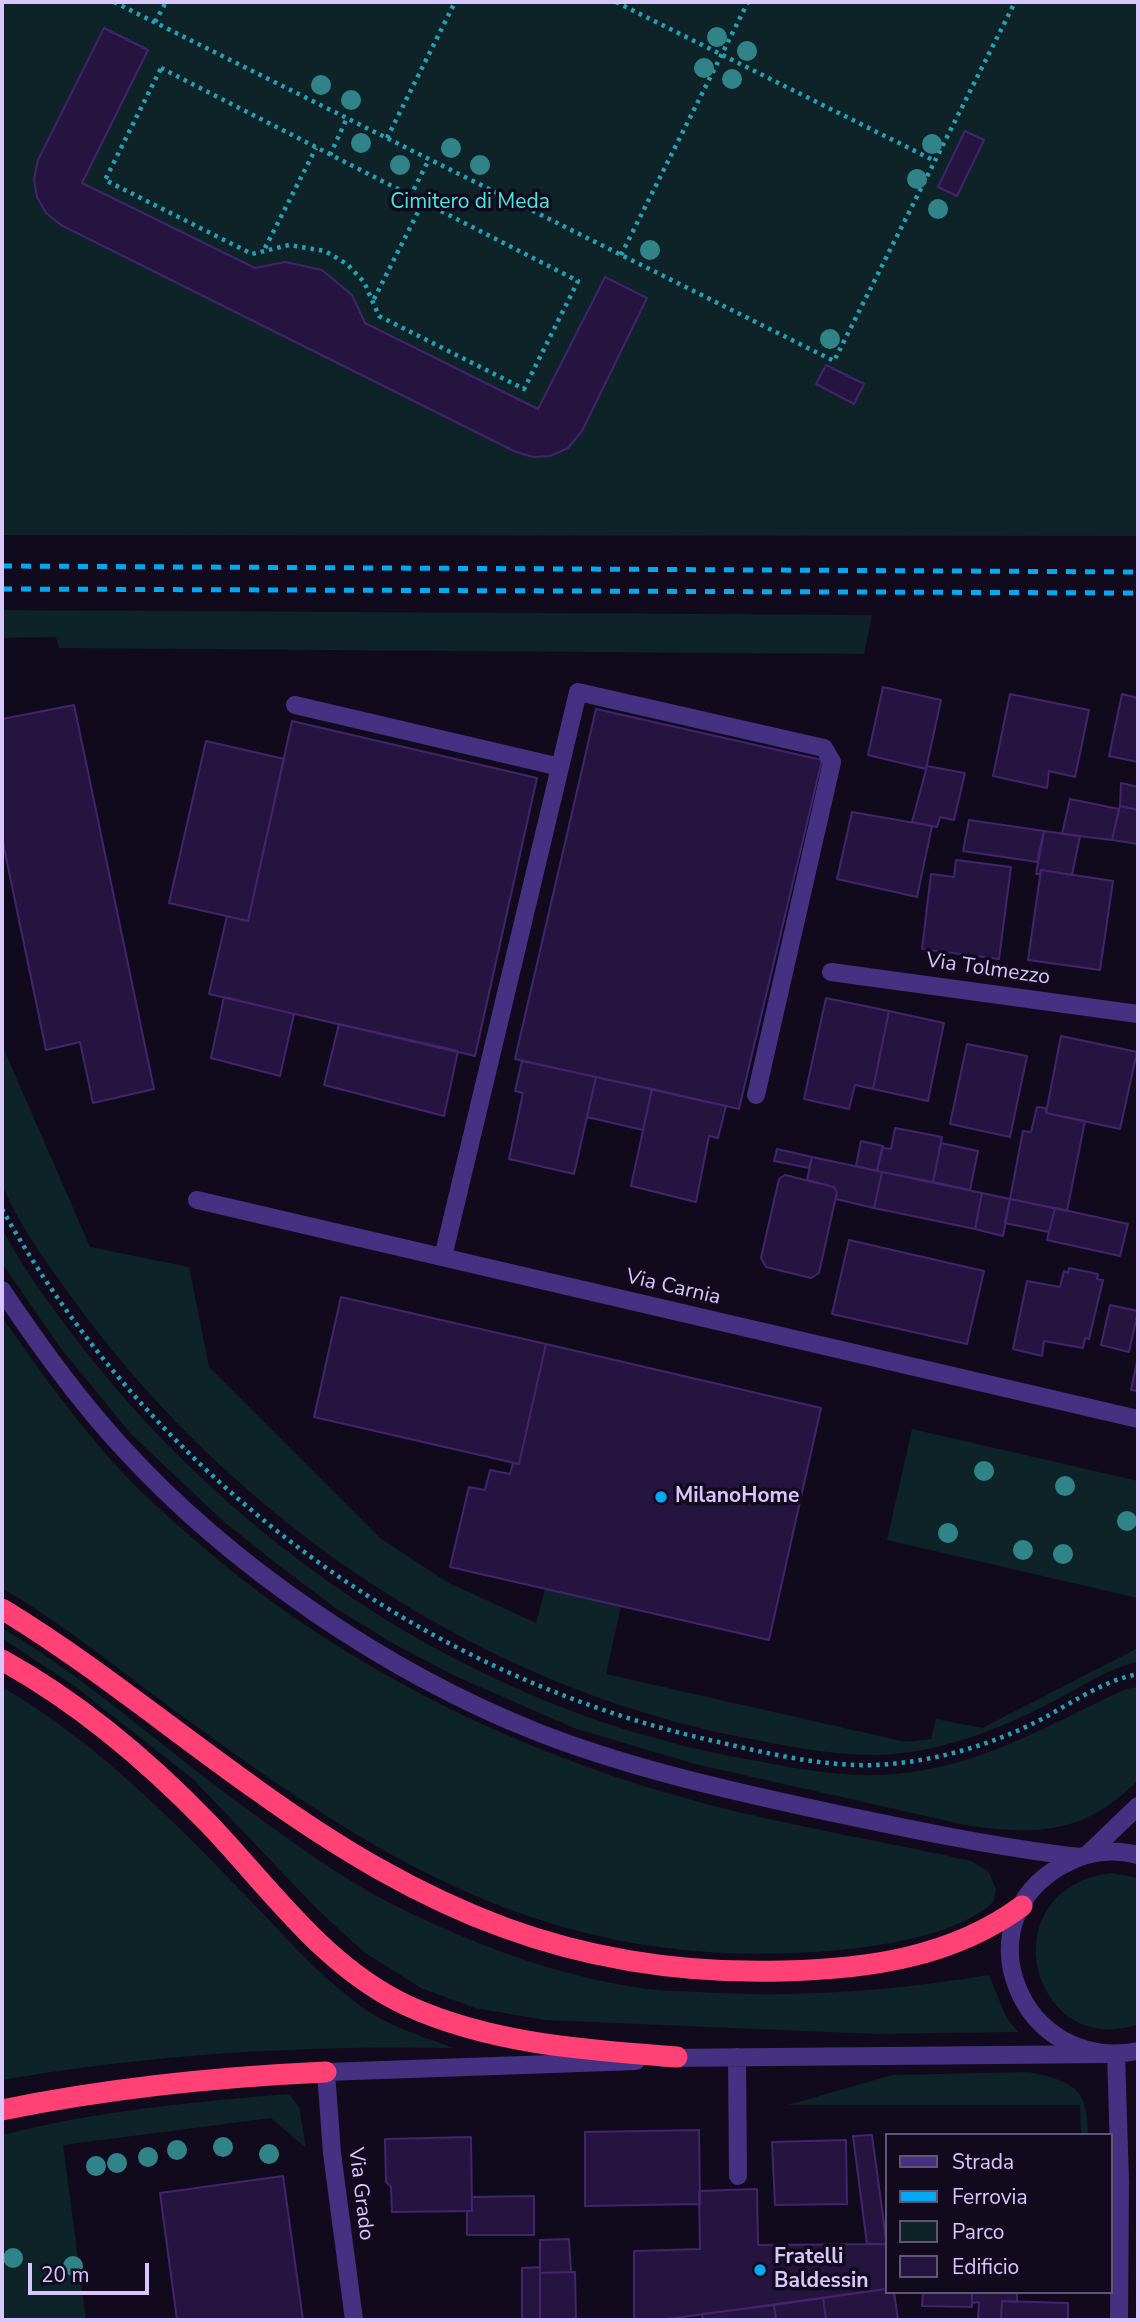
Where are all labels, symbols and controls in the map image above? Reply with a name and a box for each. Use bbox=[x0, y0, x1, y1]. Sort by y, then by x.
park label: Cimitero di Meda bbox=[390, 190, 550, 216]
street label: Via Tolmezzo bbox=[924, 949, 1052, 991]
street label: Via Carnia bbox=[623, 1265, 723, 1311]
place label: MilanoHome bbox=[675, 1484, 799, 1510]
marker: MilanoHome bbox=[653, 1489, 669, 1505]
legend bbox=[884, 2133, 1112, 2294]
street label: Via Grado bbox=[342, 2146, 378, 2242]
text: Strada bbox=[952, 2148, 1014, 2176]
text: Ferrovia bbox=[952, 2183, 1028, 2211]
text: Parco bbox=[952, 2218, 1005, 2246]
place label: Fratelli Baldessin bbox=[774, 2245, 869, 2295]
scale bar bbox=[32, 2248, 152, 2292]
text: Edificio bbox=[952, 2253, 1019, 2281]
text: 20 m bbox=[41, 2261, 90, 2289]
marker: Fratelli Baldessin bbox=[752, 2262, 768, 2278]

